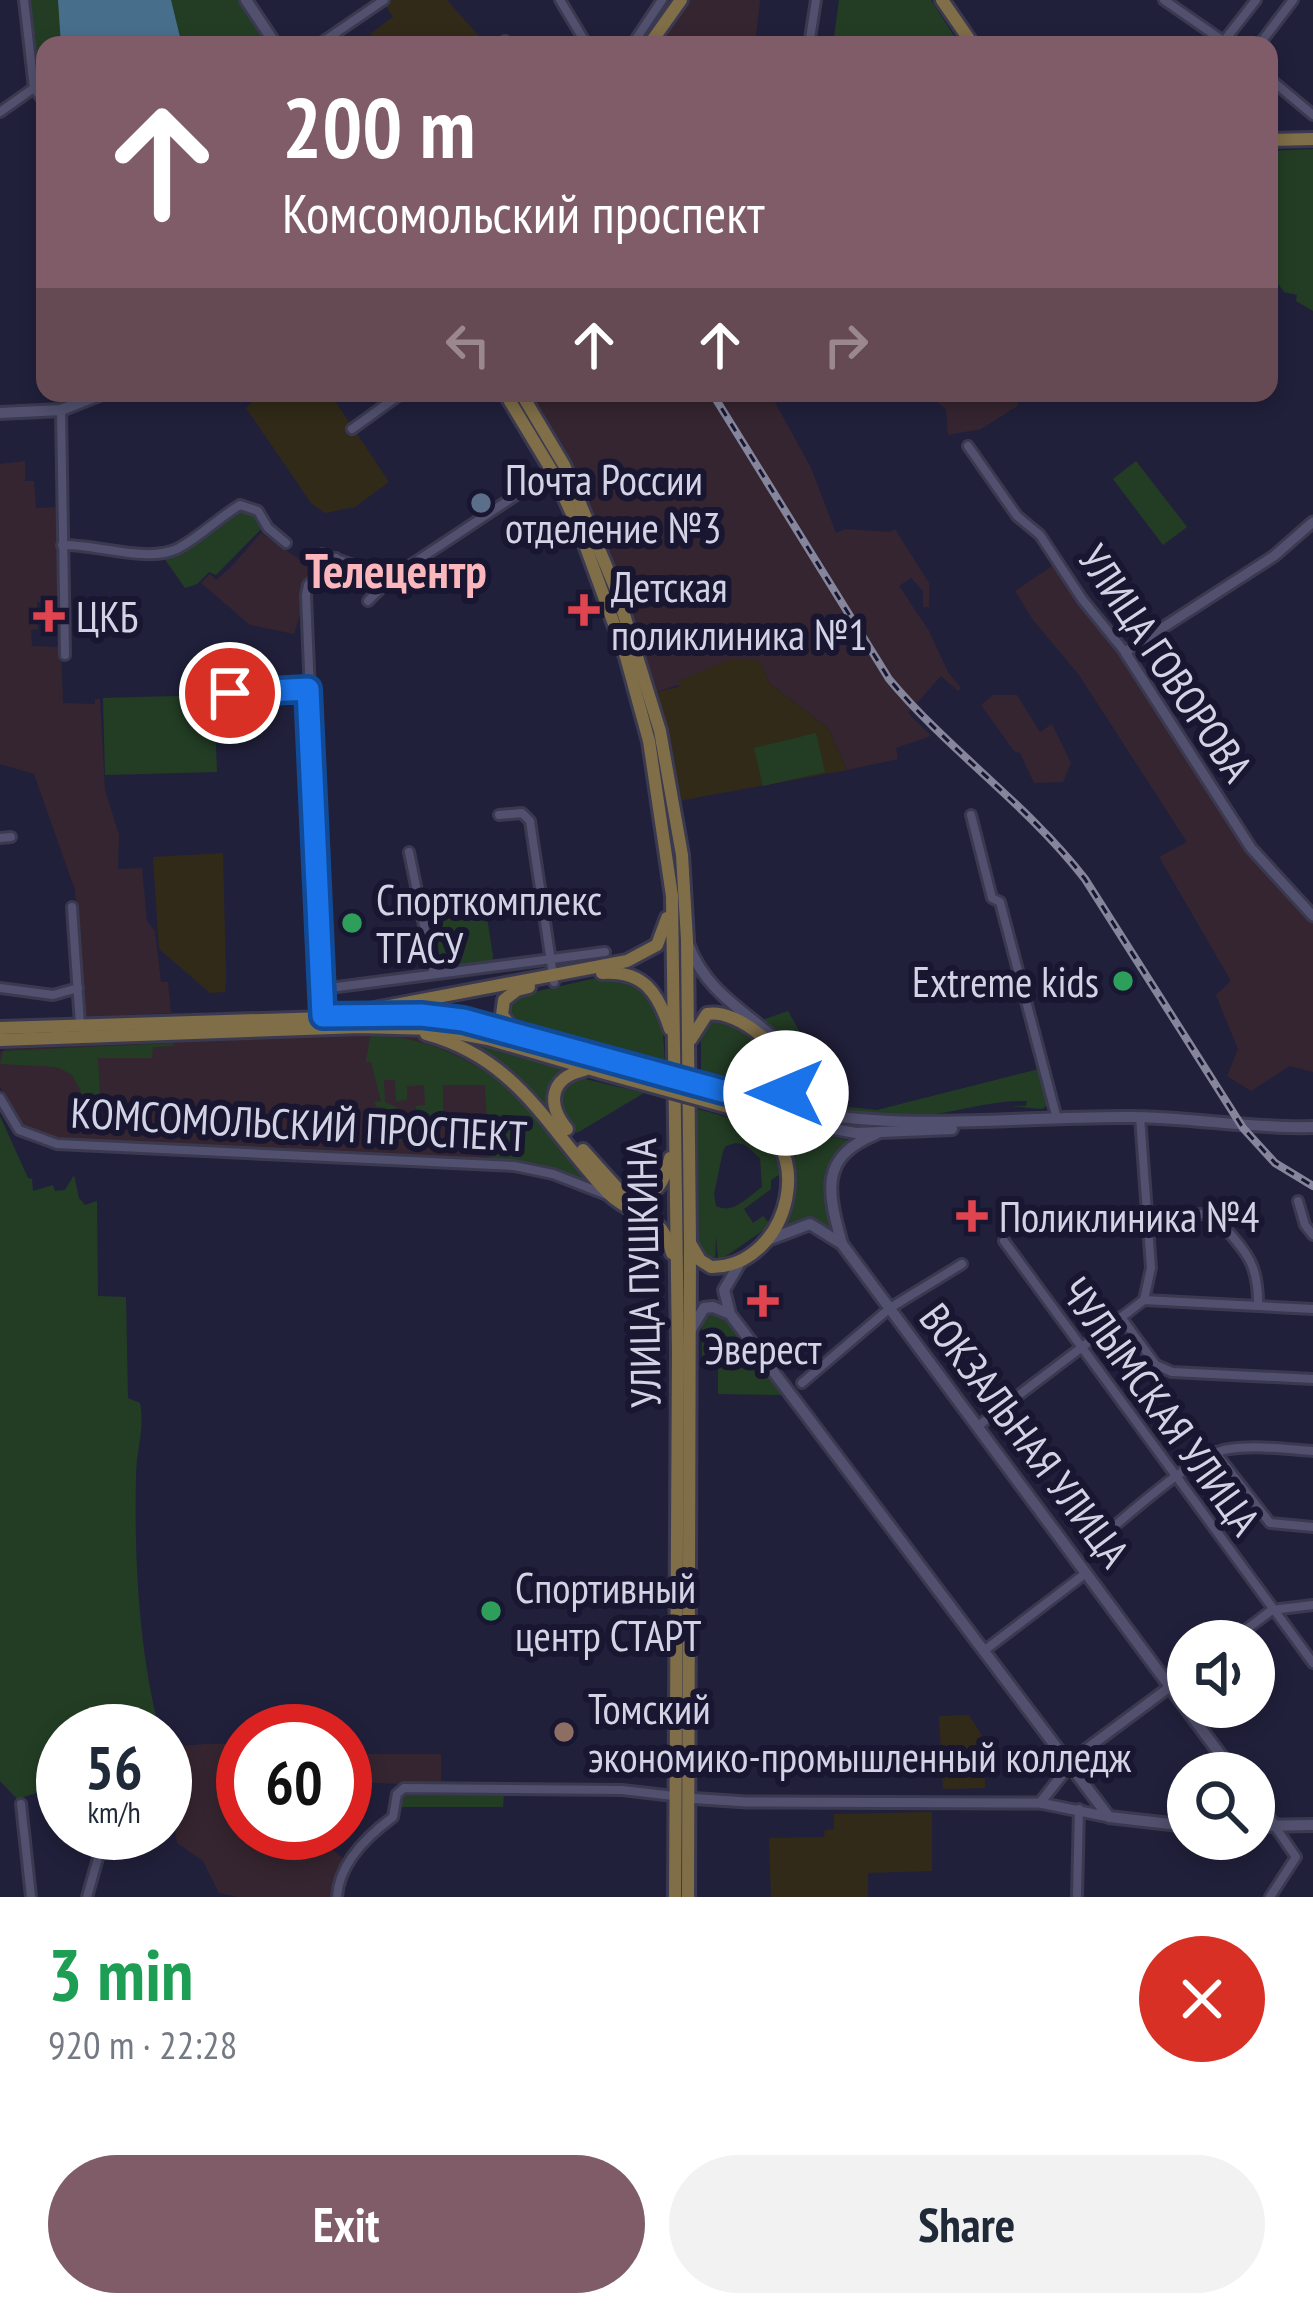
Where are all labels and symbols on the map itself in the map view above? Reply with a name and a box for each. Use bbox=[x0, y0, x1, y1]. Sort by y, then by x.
place label: Почта России отделение №3 bbox=[505, 452, 721, 555]
marker: Почта России отделение №3 bbox=[468, 490, 494, 516]
street label: УЛИЦА ГОВОРОВА bbox=[1067, 534, 1266, 792]
district label: Телецентр bbox=[305, 539, 487, 601]
place label: Детская поликлиника №1 bbox=[611, 559, 867, 662]
place label: ЦКБ bbox=[76, 589, 139, 644]
marker: Детская поликлиника №1 bbox=[568, 594, 600, 626]
marker: ЦКБ bbox=[33, 600, 65, 632]
pin bbox=[179, 642, 281, 744]
place label: Спорткомплекс ТГАСУ bbox=[376, 872, 602, 975]
marker: Спорткомплекс ТГАСУ bbox=[339, 910, 365, 936]
place label: Extreme kids bbox=[912, 954, 1099, 1009]
marker: Extreme kids bbox=[1110, 968, 1136, 994]
position arrow bbox=[723, 1030, 849, 1156]
street label: КОМСОМОЛЬСКИЙ ПРОСПЕКТ bbox=[69, 1085, 529, 1163]
street label: УЛИЦА ПУШКИНА bbox=[613, 1138, 673, 1408]
place label: Поликлиника №4 bbox=[999, 1189, 1260, 1244]
marker: Поликлиника №4 bbox=[956, 1200, 988, 1232]
street label: ЧУЛЫМСКАЯ УЛИЦА bbox=[1049, 1266, 1273, 1546]
marker: Эверест bbox=[747, 1285, 779, 1317]
street label: ВОКЗАЛЬНАЯ УЛИЦА bbox=[908, 1292, 1142, 1578]
place label: Эверест bbox=[704, 1321, 822, 1376]
place label: Спортивный центр СТАРТ bbox=[515, 1560, 702, 1663]
marker: Спортивный центр СТАРТ bbox=[478, 1598, 504, 1624]
place label: Томский экономико-промышленный колледж bbox=[588, 1681, 1132, 1784]
speed limit sign: 60 bbox=[216, 1704, 372, 1860]
marker: Томский экономико-промышленный колледж bbox=[551, 1719, 577, 1745]

